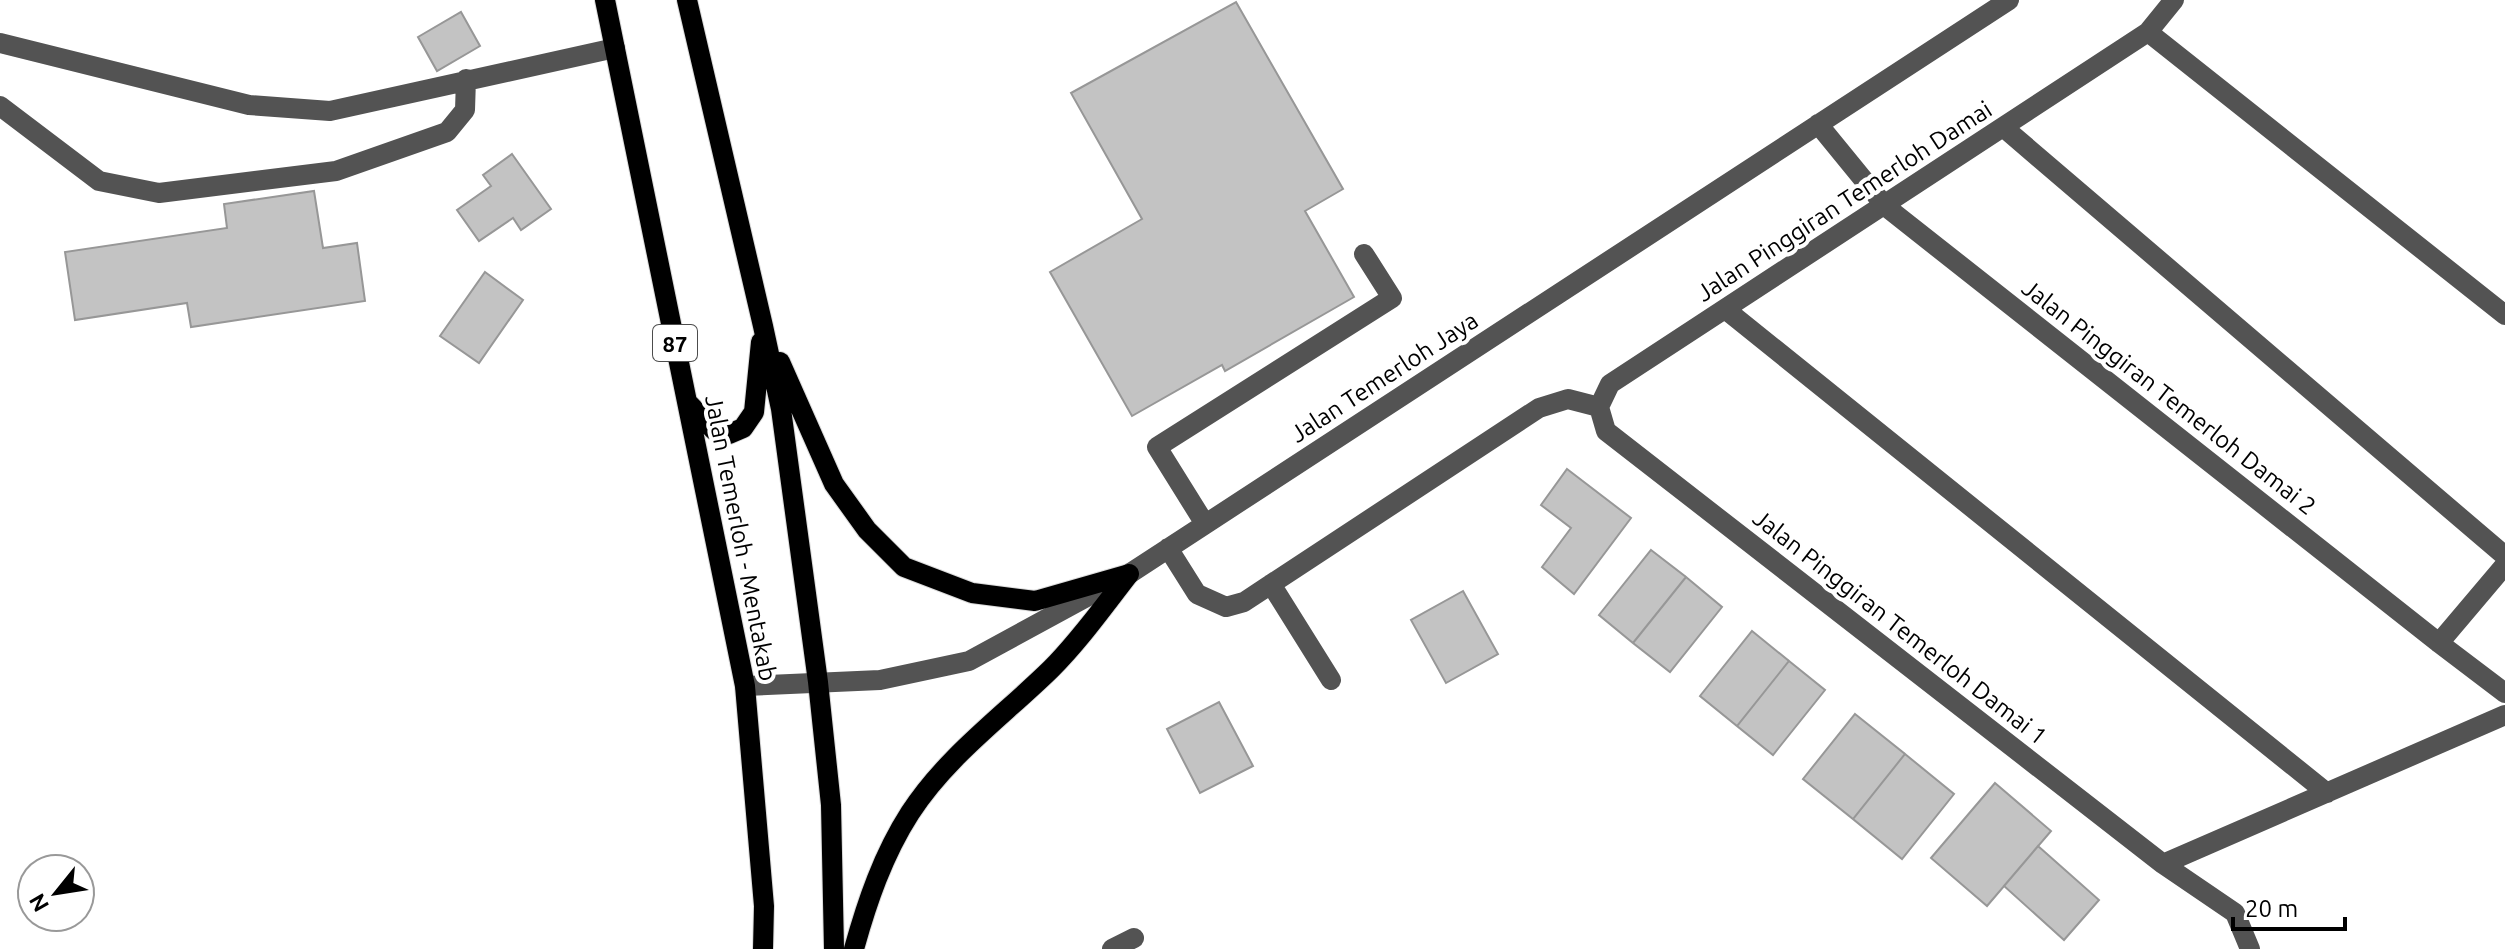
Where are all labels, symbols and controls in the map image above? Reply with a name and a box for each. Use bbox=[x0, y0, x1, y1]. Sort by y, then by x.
street label: Jalan Pinggiran Temerloh Damai bbox=[1691, 95, 1997, 307]
street label: Jalan Pinggiran Temerloh Damai 2 bbox=[2017, 274, 2321, 520]
street label: Jalan Temerloh Jaya bbox=[1285, 306, 1483, 448]
road number: 87 bbox=[653, 325, 697, 361]
street label: Jalan Temerloh - Mentakab bbox=[700, 393, 782, 683]
street label: Jalan Pinggiran Temerloh Damai 1 bbox=[1748, 504, 2052, 750]
north arrow bbox=[16, 853, 96, 933]
scale bar bbox=[2233, 881, 2345, 931]
text: N bbox=[23, 890, 53, 917]
text: 20 m bbox=[2245, 895, 2298, 922]

